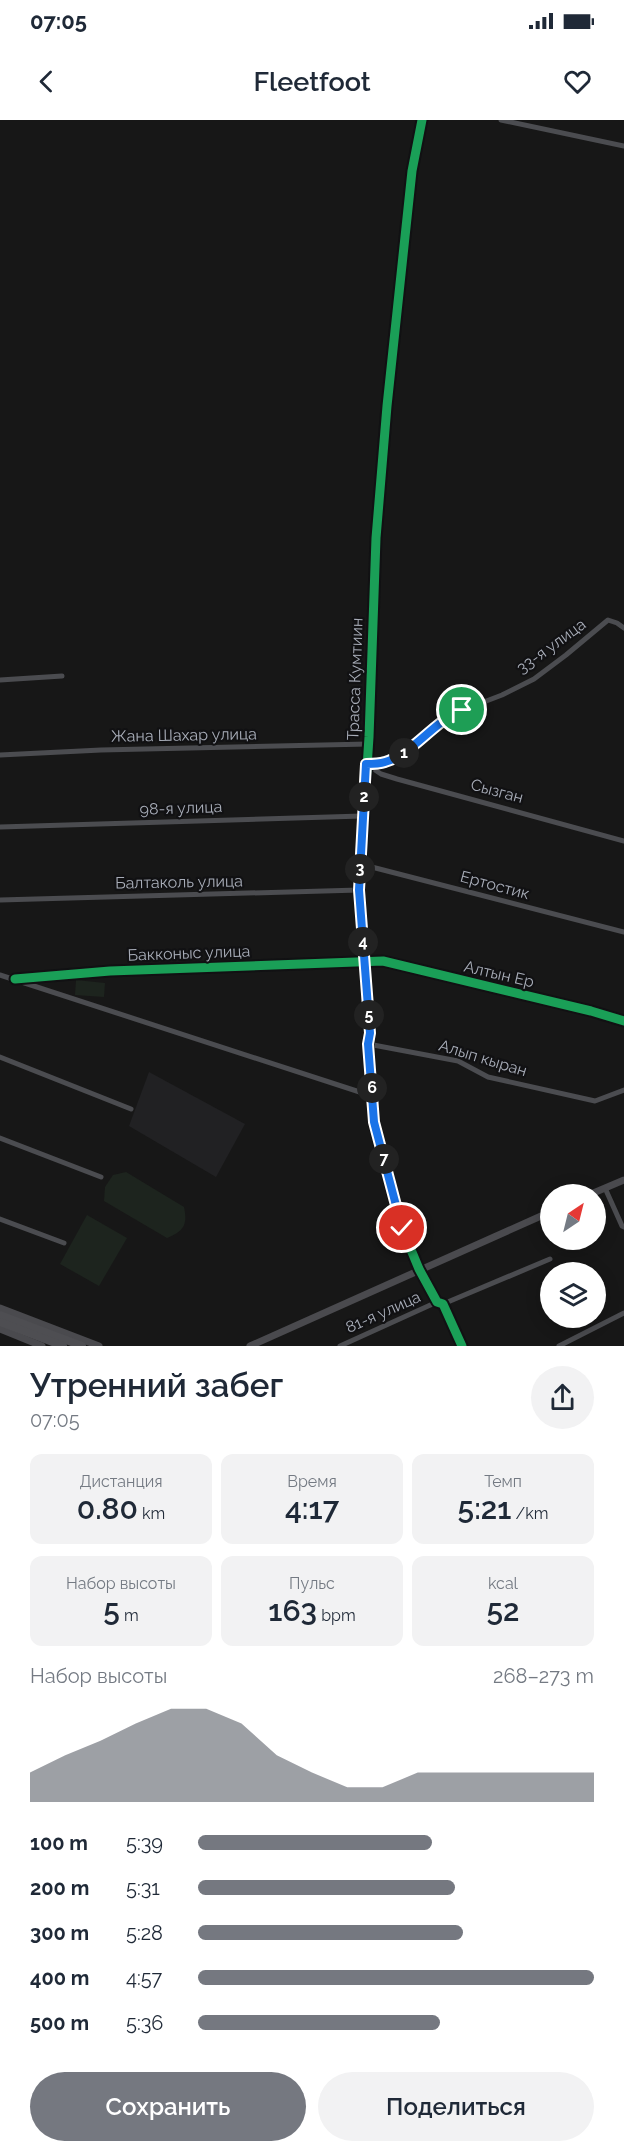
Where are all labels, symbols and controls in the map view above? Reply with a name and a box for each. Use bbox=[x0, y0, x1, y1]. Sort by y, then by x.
text: 07:05 bbox=[30, 8, 87, 34]
icon: back bbox=[30, 65, 63, 98]
icon: heart bbox=[561, 65, 594, 98]
text: Fleetfoot bbox=[253, 66, 371, 97]
street label: 33-я улица bbox=[513, 614, 589, 678]
street label: Трасса Кумтиин bbox=[343, 617, 367, 741]
pin bbox=[436, 684, 487, 735]
icon: arrive bbox=[445, 693, 478, 726]
street label: Жана Шахар улица bbox=[111, 724, 257, 746]
pin: 1 bbox=[389, 738, 419, 768]
text: 1 bbox=[400, 743, 408, 762]
street label: Сызган bbox=[469, 775, 525, 807]
pin: 2 bbox=[349, 782, 379, 812]
text: 2 bbox=[359, 787, 369, 806]
street label: 98-я улица bbox=[139, 797, 223, 819]
pin: 3 bbox=[345, 854, 375, 884]
text: 3 bbox=[356, 859, 364, 878]
street label: Ертостик bbox=[458, 867, 532, 903]
street label: Балтаколь улица bbox=[115, 871, 243, 893]
pin: 4 bbox=[348, 927, 378, 957]
text: 4 bbox=[358, 932, 368, 951]
street label: Бакконыс улица bbox=[127, 941, 251, 965]
street label: Алтын Ер bbox=[462, 957, 536, 991]
pin: 5 bbox=[354, 1000, 384, 1030]
text: 5 bbox=[365, 1005, 373, 1024]
street label: Алып кыран bbox=[437, 1036, 529, 1080]
pin: 6 bbox=[357, 1073, 387, 1103]
text: 6 bbox=[367, 1078, 377, 1097]
pin: 7 bbox=[369, 1144, 399, 1174]
text: 7 bbox=[380, 1149, 388, 1168]
north arrow bbox=[540, 1184, 606, 1250]
map controls bbox=[540, 1184, 606, 1328]
pin bbox=[376, 1202, 427, 1253]
icon: check bbox=[385, 1211, 418, 1244]
button: layers bbox=[540, 1262, 606, 1328]
street label: 81-я улица bbox=[343, 1287, 423, 1337]
text: Утренний забег bbox=[30, 1366, 283, 1405]
button: share bbox=[531, 1366, 594, 1429]
text: 07:05 bbox=[30, 1408, 80, 1432]
text: Дистанция bbox=[80, 1472, 162, 1491]
text: Время bbox=[287, 1472, 337, 1491]
text: Темп bbox=[484, 1472, 522, 1491]
text: 0.80 bbox=[77, 1491, 138, 1526]
text: 4:17 bbox=[285, 1491, 339, 1526]
text: 5:21 bbox=[458, 1491, 511, 1526]
text: km bbox=[138, 1504, 165, 1523]
text: /km bbox=[511, 1504, 548, 1523]
text: Набор высоты bbox=[66, 1574, 176, 1593]
text: Пульс bbox=[289, 1574, 335, 1593]
text: kcal bbox=[488, 1574, 518, 1593]
text: 5 bbox=[103, 1593, 120, 1628]
text: 163 bbox=[268, 1593, 317, 1628]
text: 52 bbox=[487, 1593, 520, 1628]
text: m bbox=[120, 1606, 139, 1625]
text: bpm bbox=[317, 1606, 356, 1625]
text: Набор высоты bbox=[30, 1664, 167, 1688]
text: 268–273 m bbox=[493, 1664, 594, 1688]
text: 100 m bbox=[30, 1831, 88, 1855]
text: 5:39 bbox=[126, 1831, 163, 1855]
text: 200 m bbox=[30, 1876, 89, 1900]
text: 5:31 bbox=[126, 1876, 160, 1900]
text: 300 m bbox=[30, 1921, 89, 1945]
text: 5:28 bbox=[126, 1921, 163, 1945]
text: 400 m bbox=[30, 1966, 89, 1990]
text: 4:57 bbox=[126, 1966, 162, 1990]
text: 500 m bbox=[30, 2011, 89, 2035]
text: 5:36 bbox=[126, 2011, 163, 2035]
button: Сохранить bbox=[30, 2072, 306, 2141]
button: Поделиться bbox=[318, 2072, 594, 2141]

